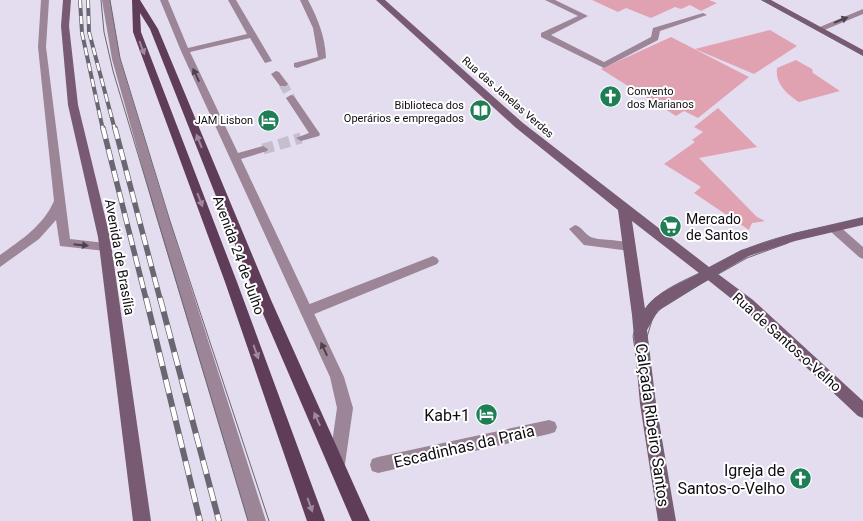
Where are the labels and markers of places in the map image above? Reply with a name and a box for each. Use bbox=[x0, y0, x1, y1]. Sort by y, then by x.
church icon: Convento dos Marianos bbox=[599, 85, 623, 109]
place label: Convento dos Marianos bbox=[627, 85, 694, 111]
place label: Biblioteca dos Operários e empregados bbox=[344, 99, 464, 125]
library icon: Biblioteca dos Operários e empregados bbox=[468, 99, 492, 123]
hotel icon: JAM Lisbon bbox=[257, 108, 281, 132]
place label: JAM Lisbon bbox=[195, 114, 253, 127]
place label: Mercado de Santos bbox=[686, 211, 748, 243]
supermarket icon: Mercado de Santos bbox=[658, 215, 682, 239]
hotel icon: Kab+1 bbox=[474, 403, 498, 427]
place label: Kab+1 bbox=[424, 406, 470, 425]
place label: Igreja de Santos-o-Velho bbox=[677, 461, 785, 498]
church icon: Igreja de Santos-o-Velho bbox=[789, 467, 813, 491]

